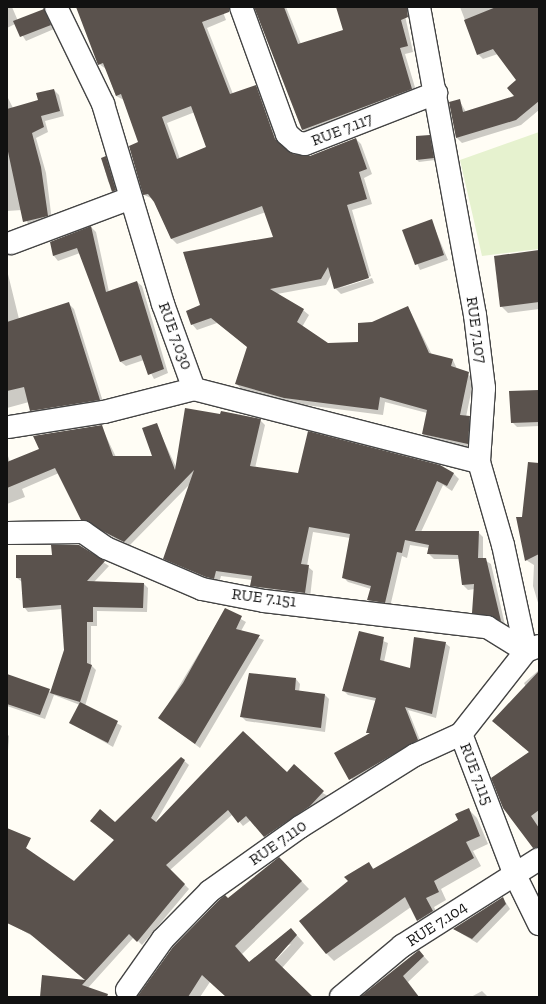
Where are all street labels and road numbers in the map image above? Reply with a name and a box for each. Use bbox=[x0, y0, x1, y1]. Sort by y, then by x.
street label: RUE 7.117 bbox=[309, 110, 375, 150]
street label: RUE 7.107 bbox=[462, 295, 490, 365]
street label: RUE 7.030 bbox=[154, 300, 196, 372]
street label: RUE 7.151 bbox=[231, 585, 297, 611]
street label: RUE 7.115 bbox=[455, 740, 497, 808]
street label: RUE 7.110 bbox=[246, 816, 310, 870]
street label: RUE 7.104 bbox=[403, 897, 471, 951]

